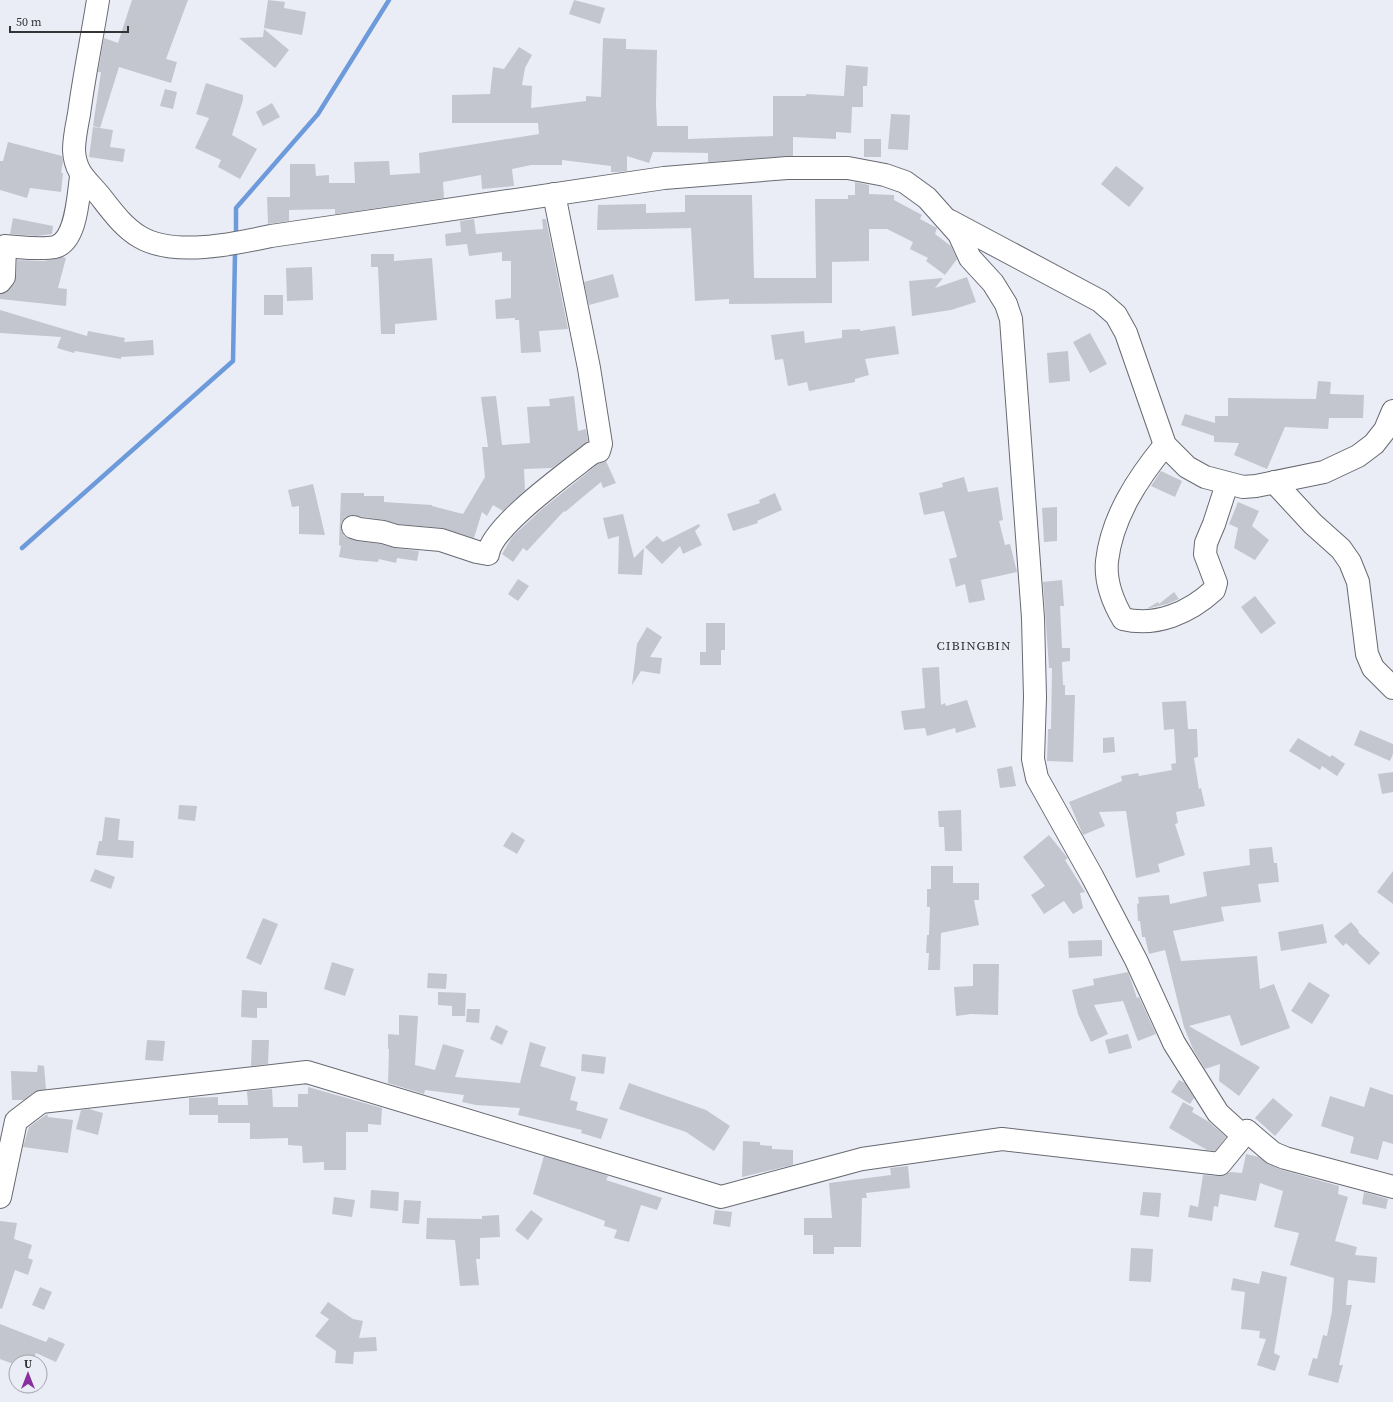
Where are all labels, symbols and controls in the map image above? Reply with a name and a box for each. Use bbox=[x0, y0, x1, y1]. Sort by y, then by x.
scale bar bbox=[10, 8, 128, 34]
text: 50 m bbox=[16, 14, 42, 30]
district label: CIBINGBIN bbox=[937, 637, 1012, 654]
north arrow bbox=[8, 1354, 48, 1394]
text: U bbox=[24, 1357, 32, 1372]

